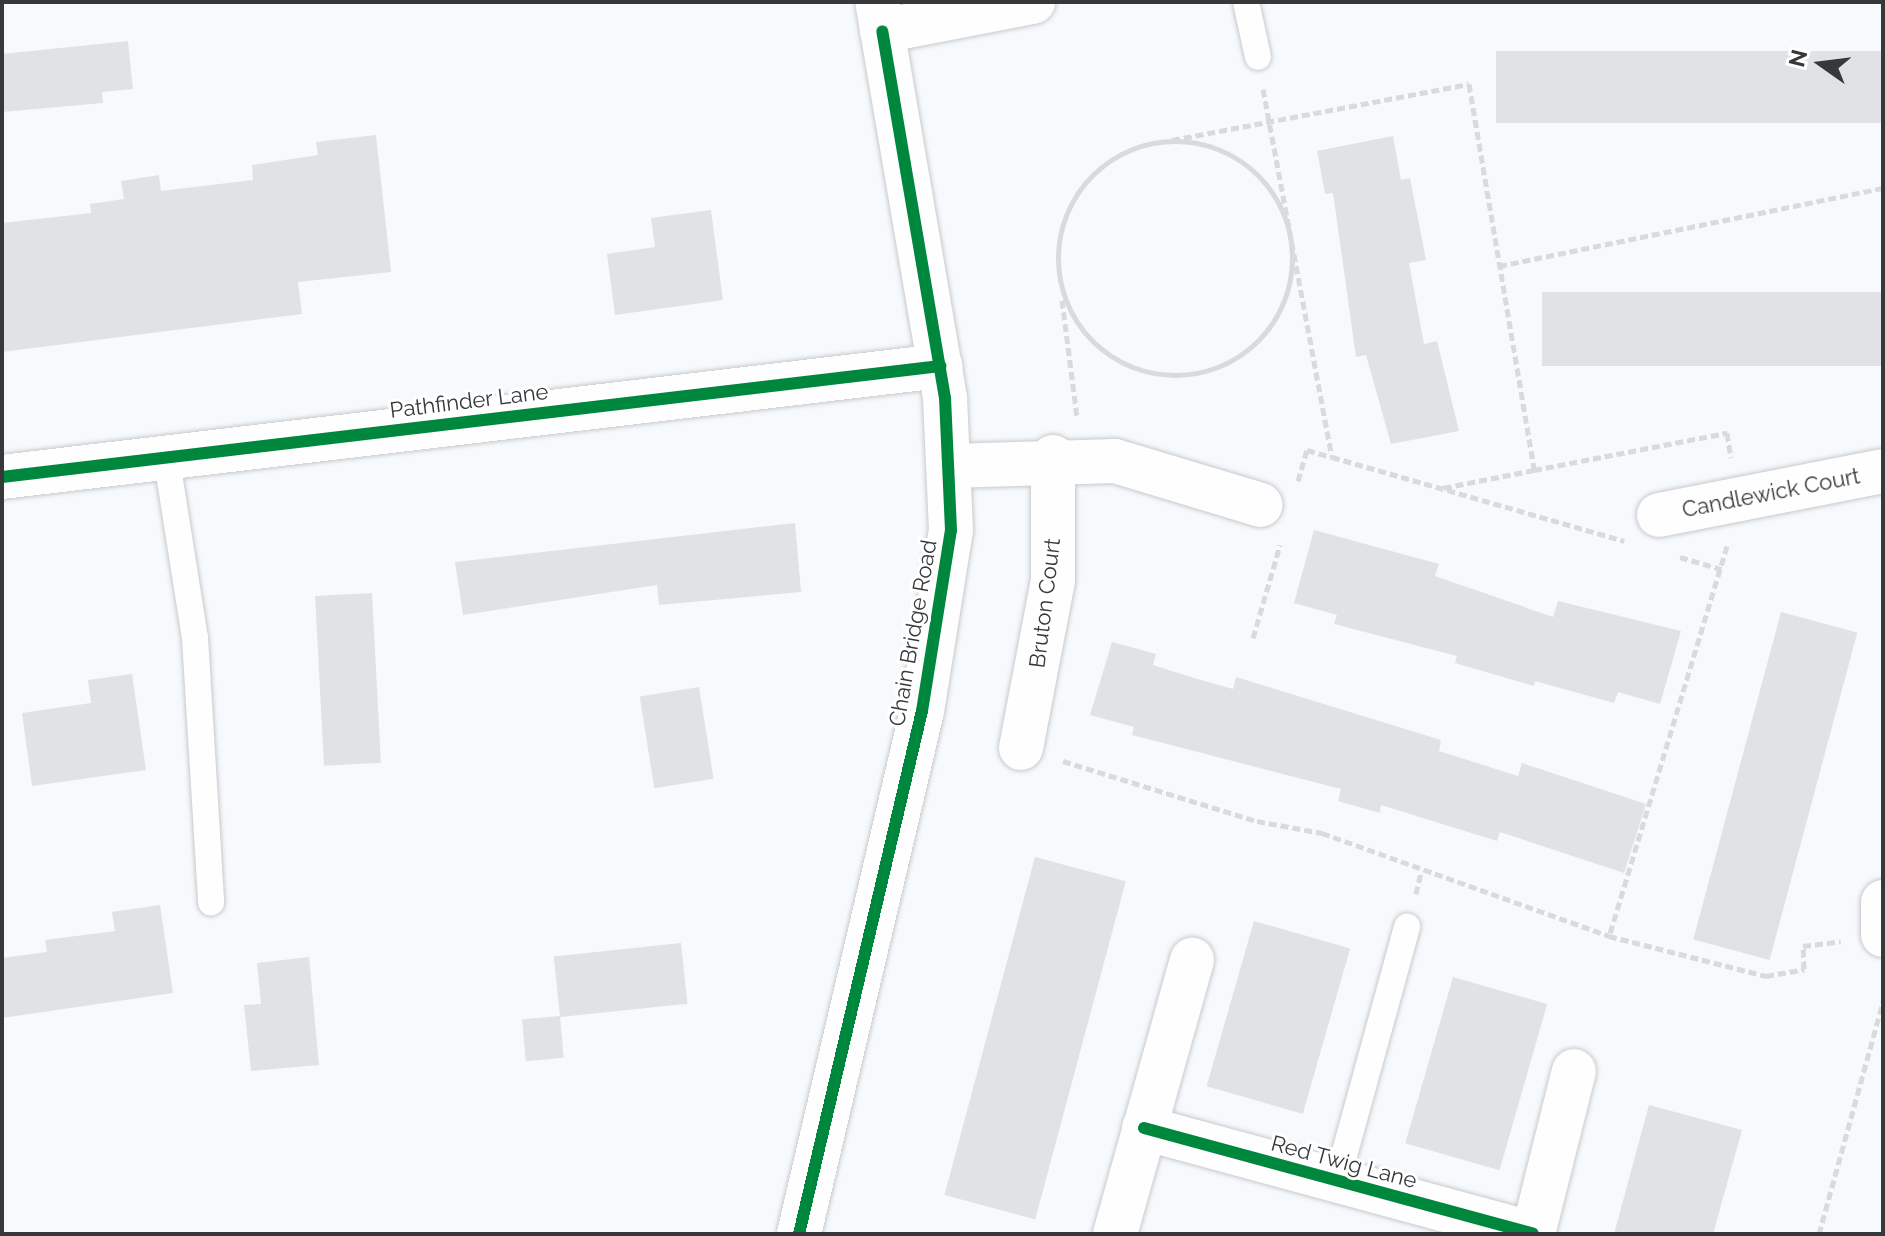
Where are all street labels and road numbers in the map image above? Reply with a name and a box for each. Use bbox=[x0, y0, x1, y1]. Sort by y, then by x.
street label: Pathfinder Lane bbox=[388, 378, 550, 424]
street label: Candlewick Court bbox=[1680, 463, 1862, 523]
street label: Bruton Court bbox=[1024, 537, 1066, 669]
street label: Chain Bridge Road bbox=[884, 538, 942, 728]
street label: Red Twig Lane bbox=[1268, 1130, 1420, 1194]

